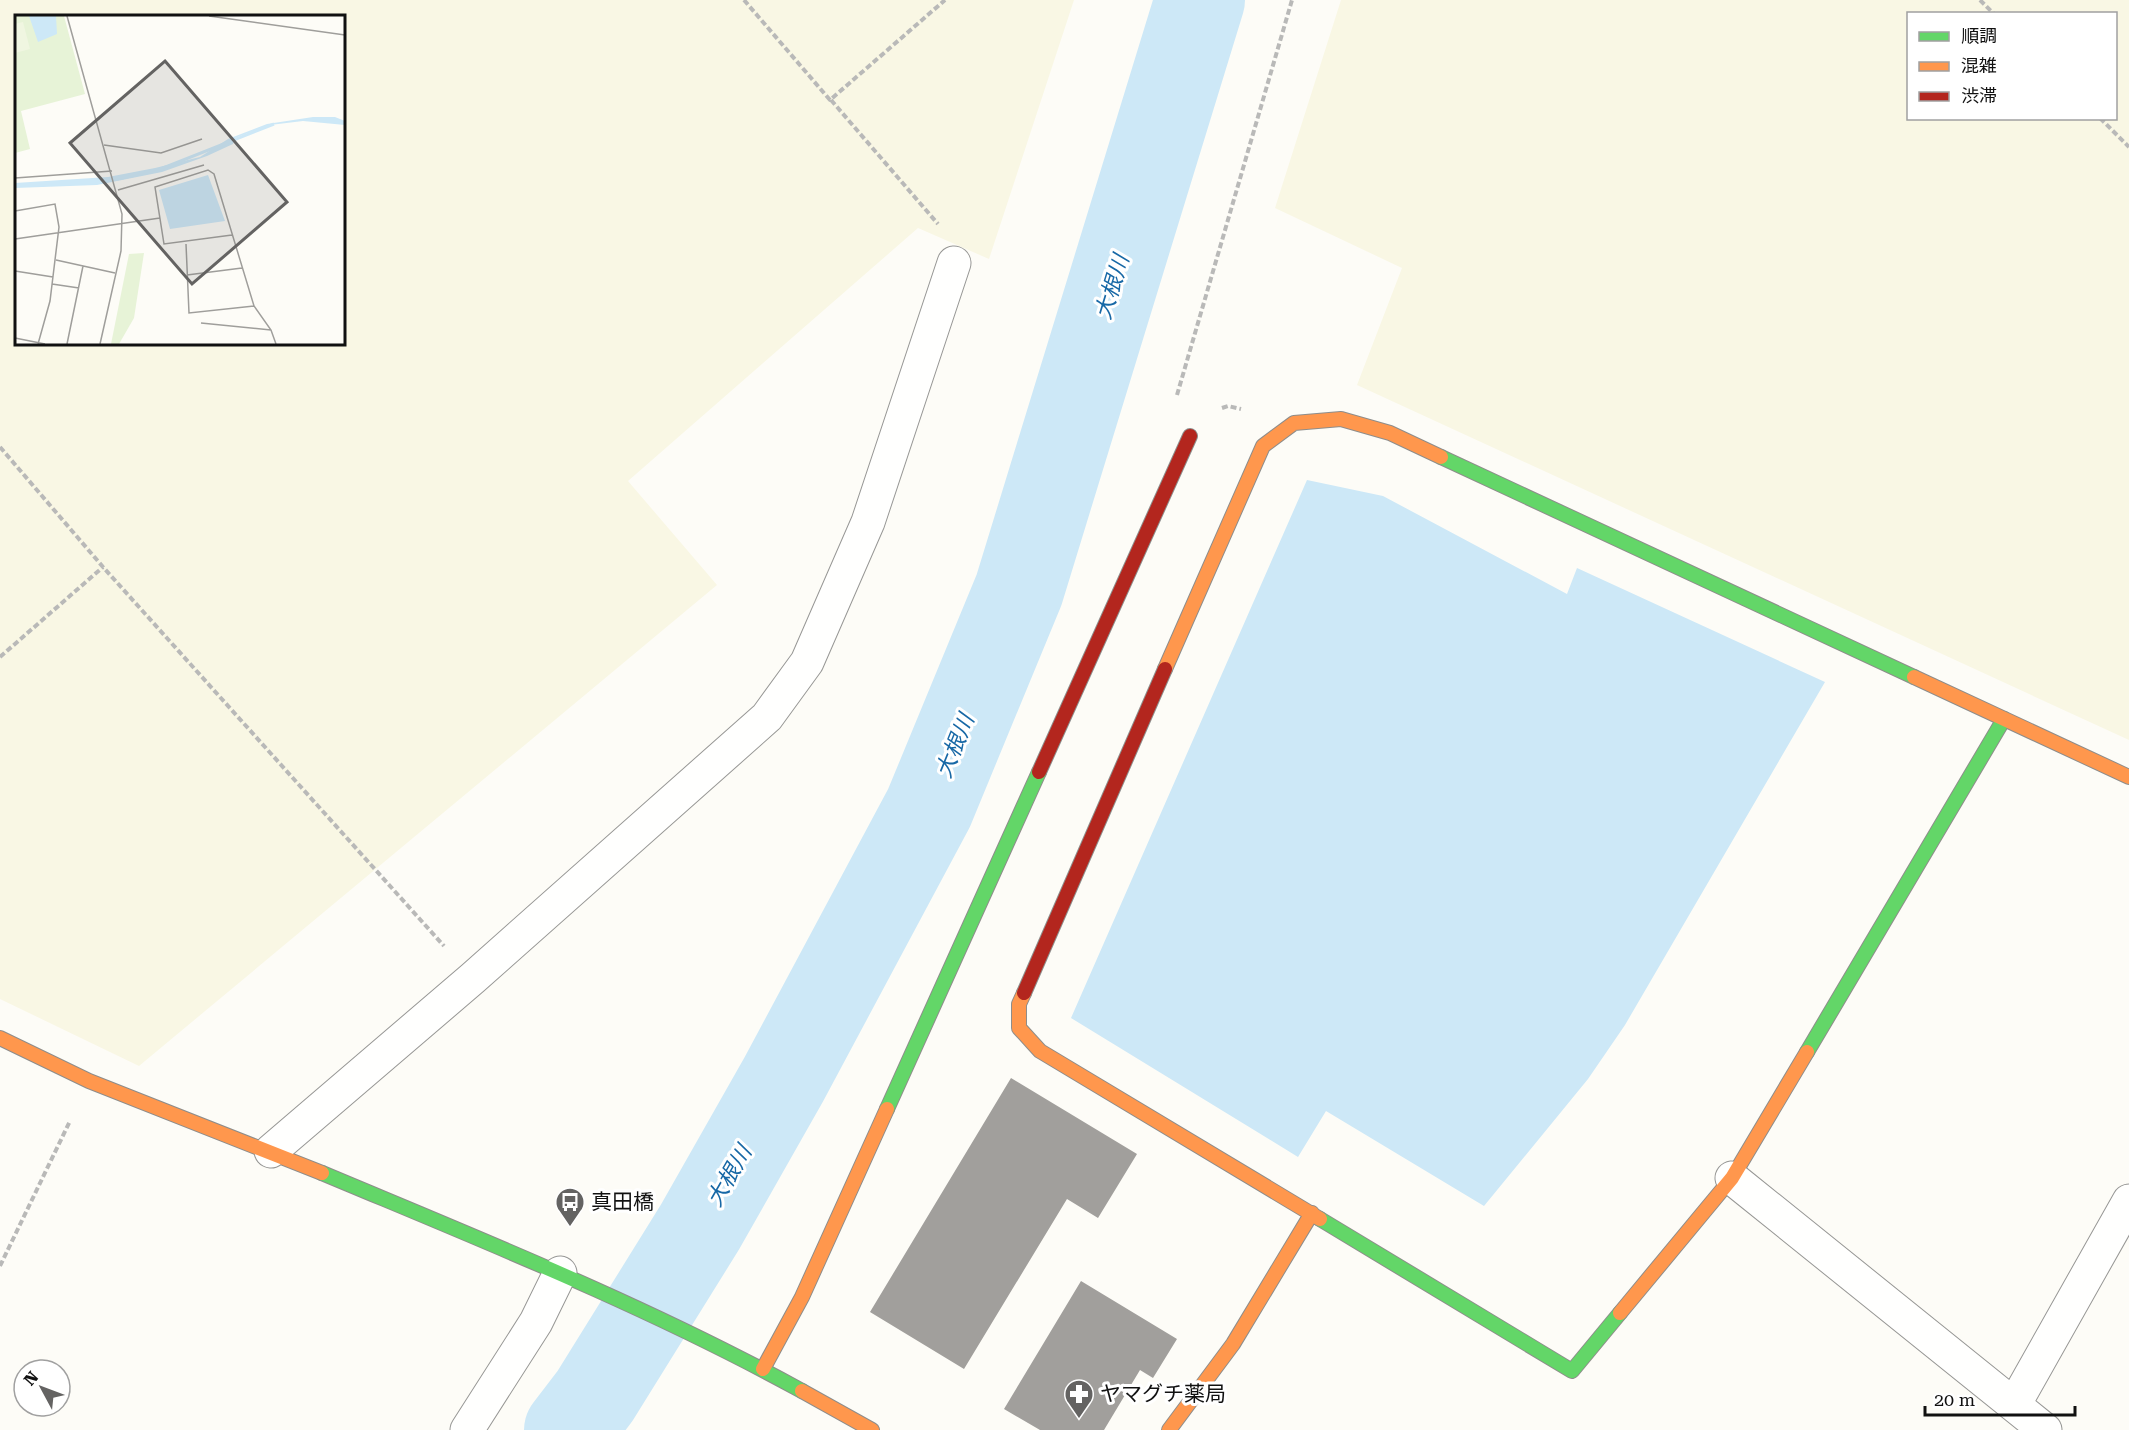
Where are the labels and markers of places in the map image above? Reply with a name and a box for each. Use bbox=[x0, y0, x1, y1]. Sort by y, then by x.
bus stop icon: 真田橋 bbox=[554, 1186, 586, 1228]
place label: 真田橋 bbox=[591, 1190, 654, 1214]
pharmacy icon: ヤマグチ薬局 bbox=[1063, 1378, 1095, 1420]
place label: ヤマグチ薬局 bbox=[1100, 1382, 1226, 1406]

